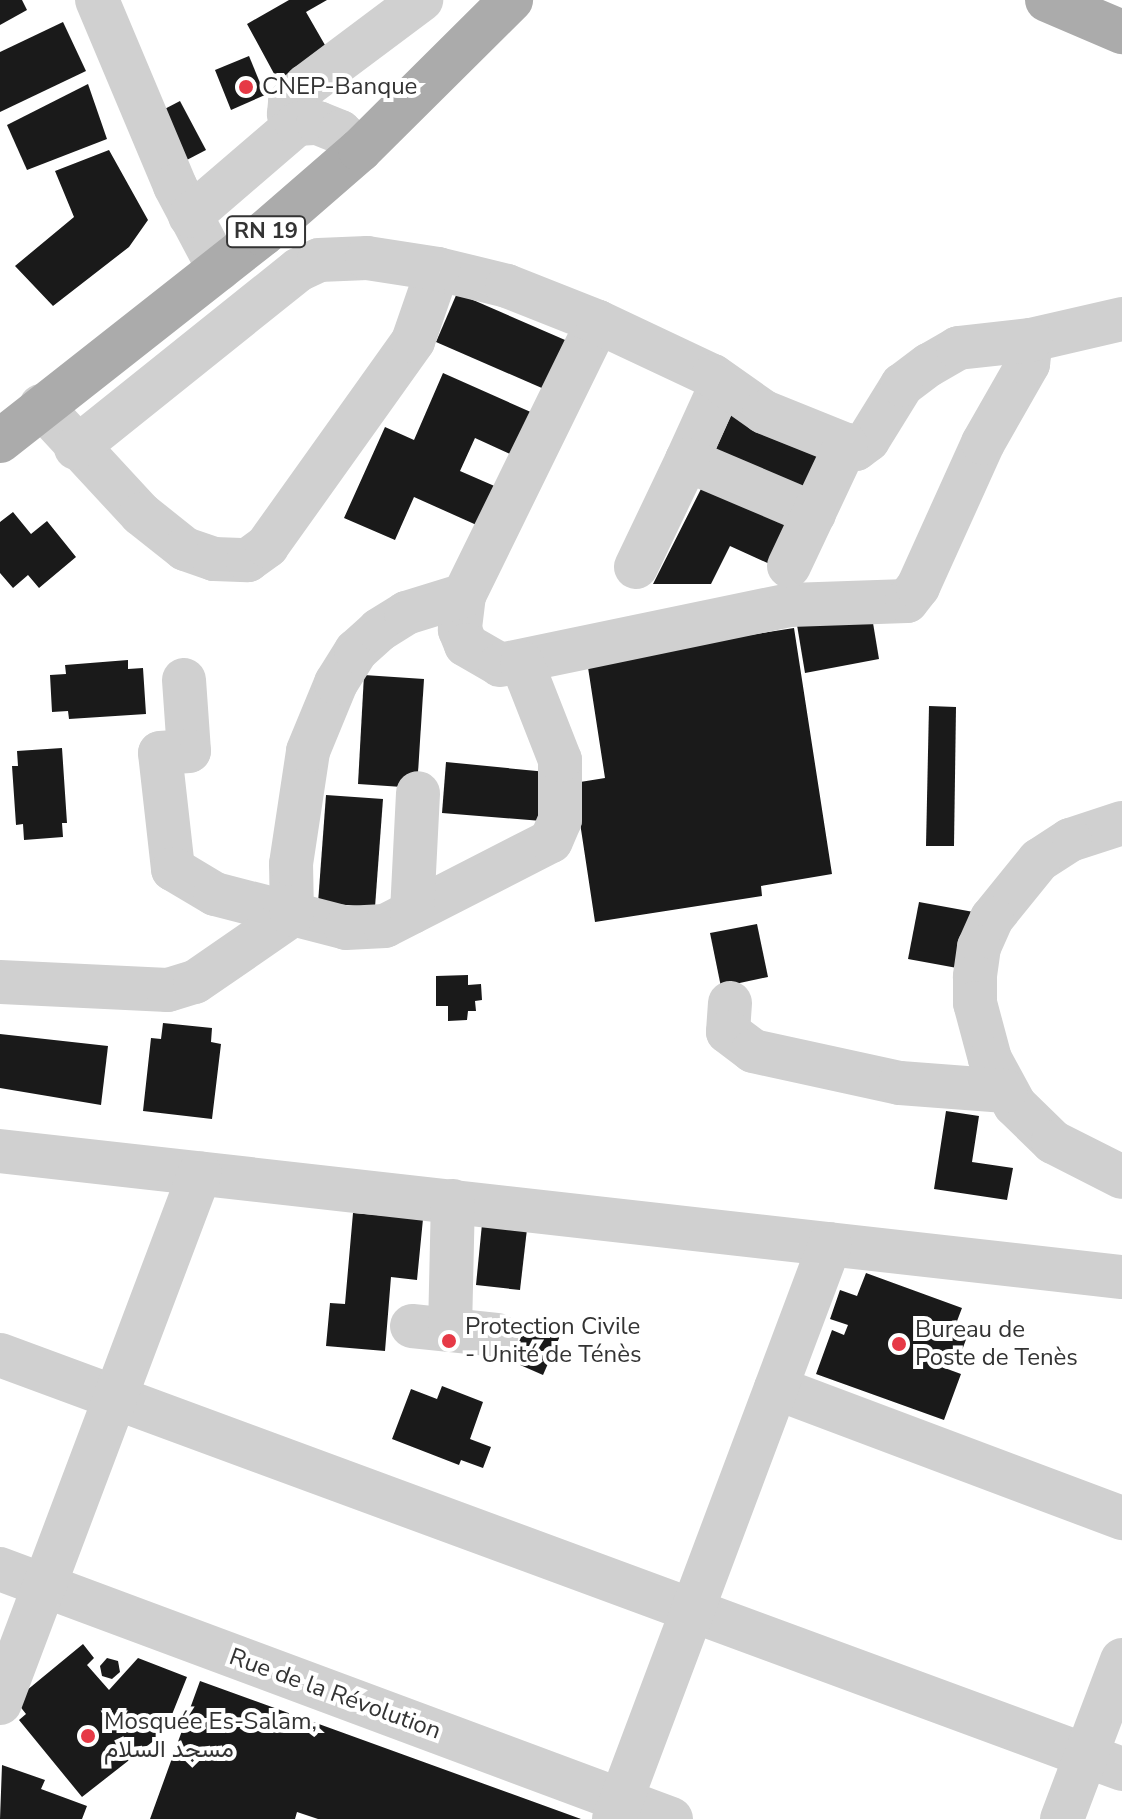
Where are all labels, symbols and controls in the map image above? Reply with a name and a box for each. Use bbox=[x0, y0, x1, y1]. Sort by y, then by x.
place label: CNEP-Banque bbox=[262, 73, 417, 101]
marker: CNEP-Banque bbox=[237, 78, 255, 96]
road number: RN 19 bbox=[226, 214, 306, 250]
place label: Protection Civile - Unité de Ténès bbox=[465, 1313, 641, 1369]
place label: Bureau de Poste de Tenès bbox=[915, 1316, 1078, 1372]
marker: Protection Civile - Unité de Ténès bbox=[440, 1332, 458, 1350]
marker: Bureau de Poste de Tenès bbox=[890, 1335, 908, 1353]
street label: Rue de la Révolution bbox=[225, 1642, 445, 1746]
place label: Mosquée Es-Salam, مسجد السلام bbox=[104, 1708, 317, 1764]
marker: Mosquée Es-Salam, مسجد السلام bbox=[79, 1727, 97, 1745]

